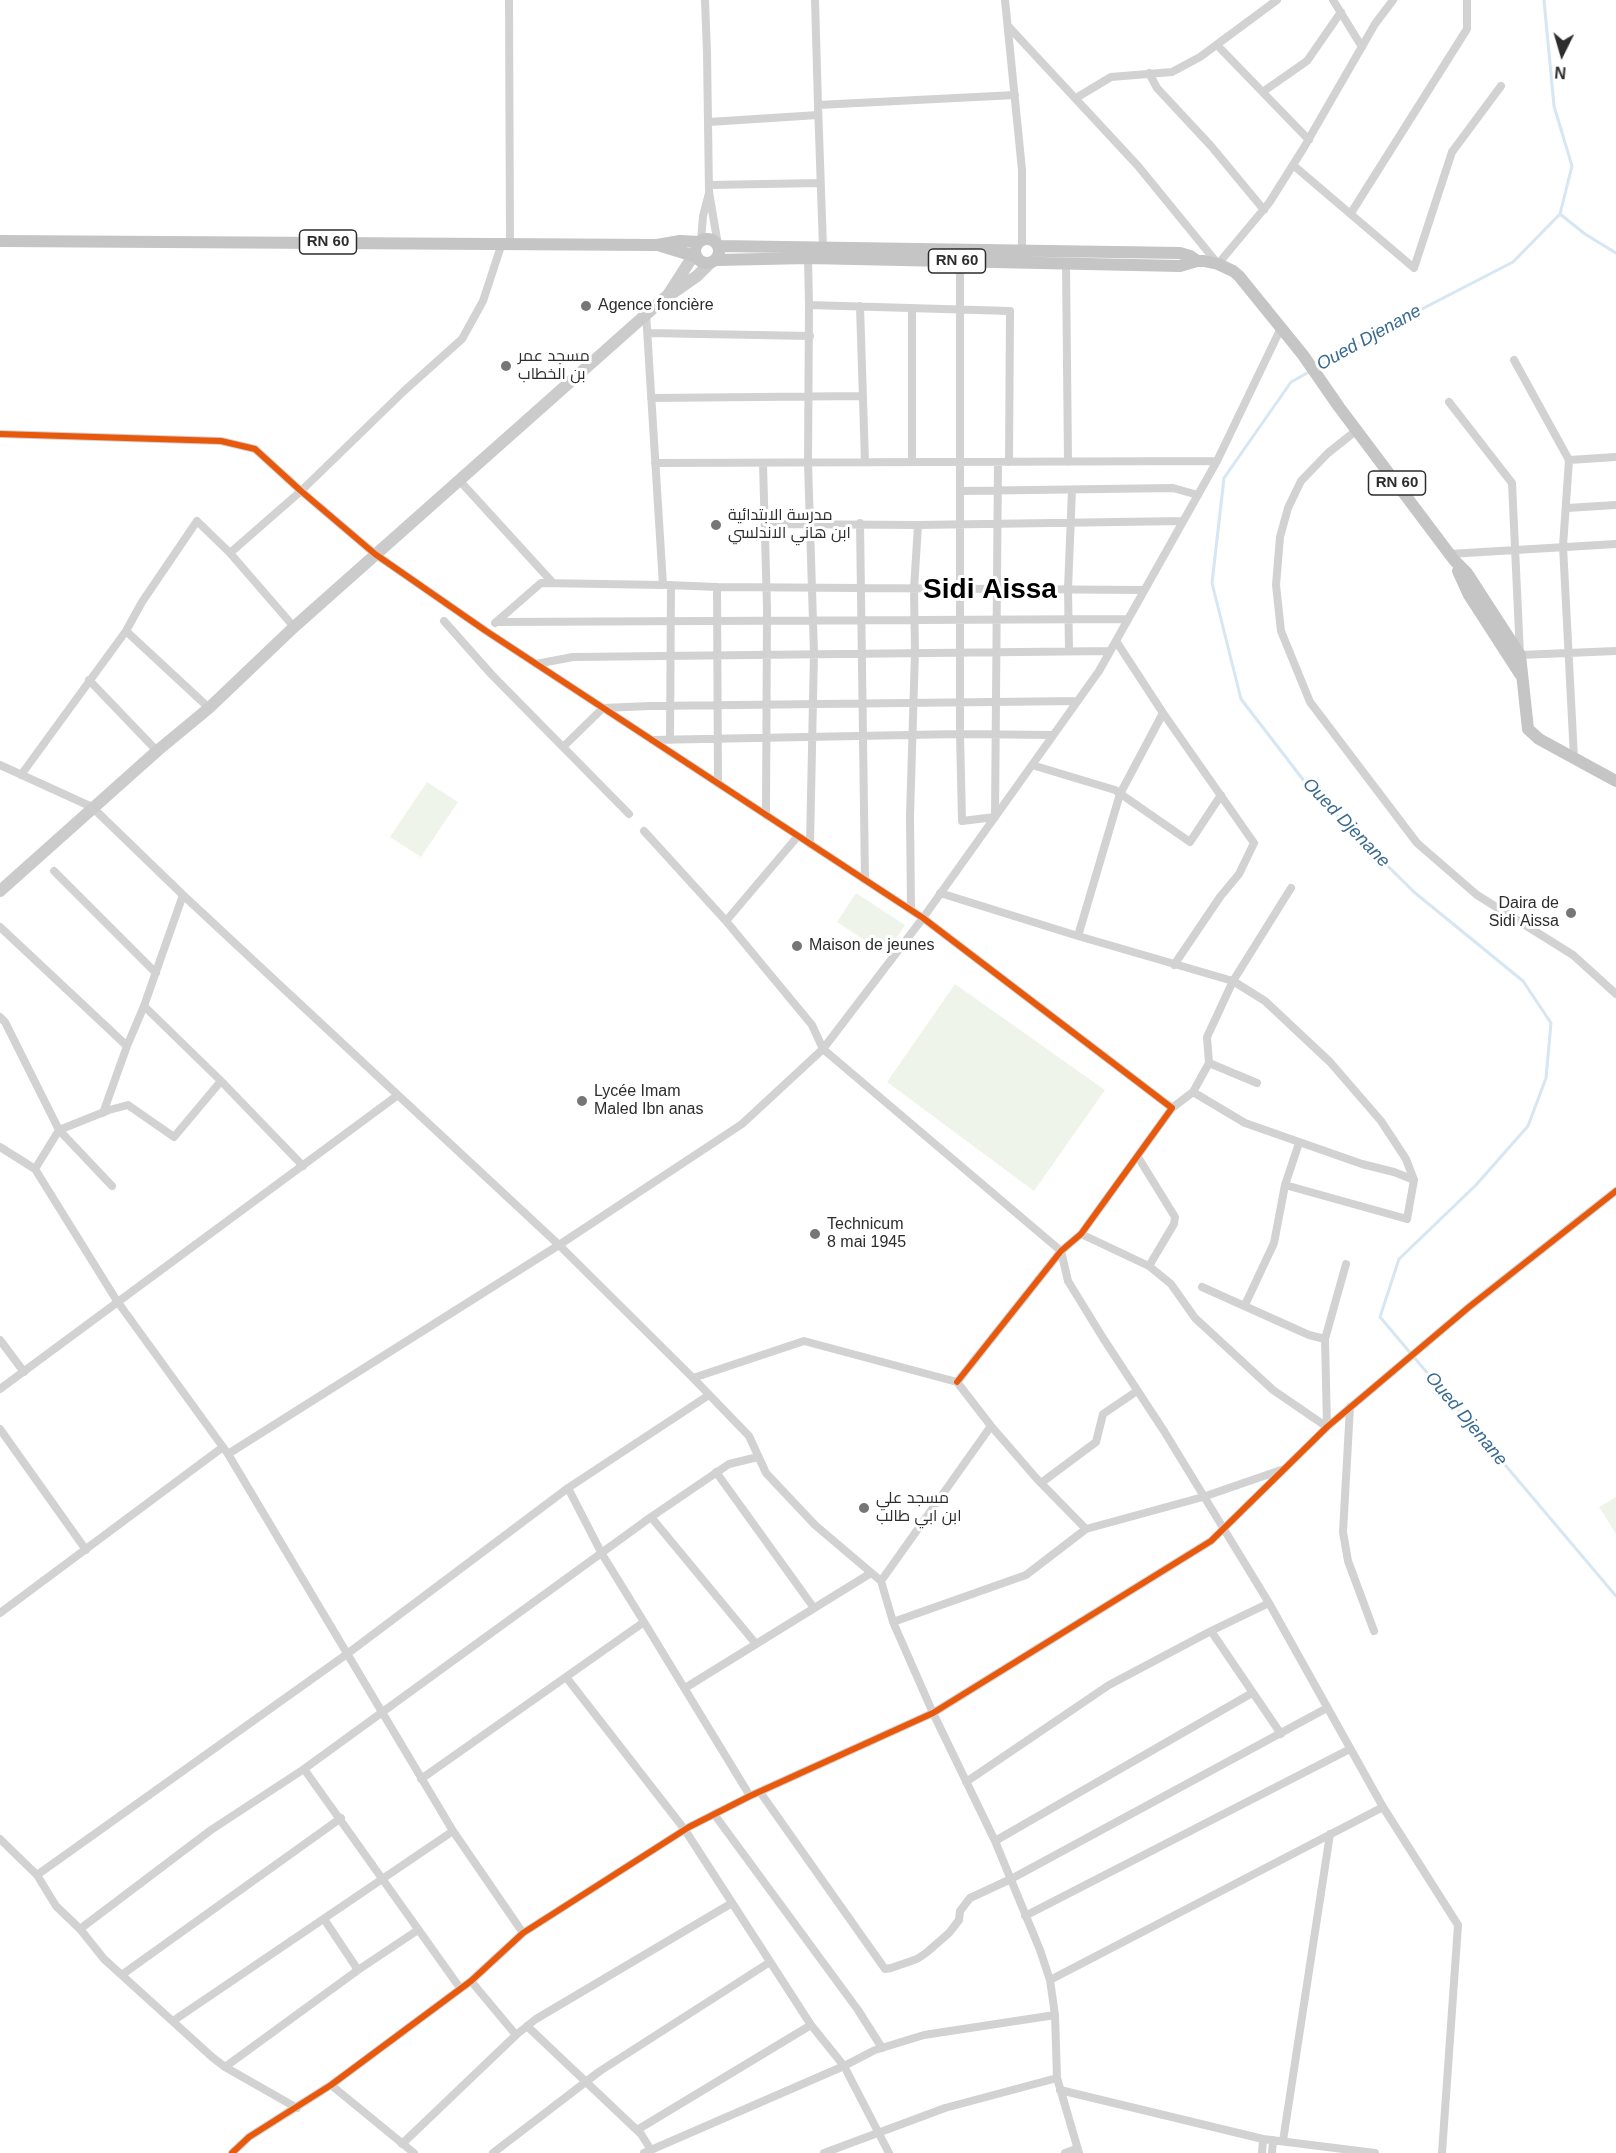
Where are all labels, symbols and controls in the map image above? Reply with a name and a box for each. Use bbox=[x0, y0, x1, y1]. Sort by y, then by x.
north arrow bbox=[1532, 24, 1592, 84]
text: N bbox=[1554, 63, 1567, 81]
road number: RN 60 bbox=[300, 230, 356, 254]
road number: RN 60 bbox=[928, 249, 986, 273]
place label: Agence foncière bbox=[598, 296, 714, 316]
marker: Agence foncière bbox=[579, 299, 593, 313]
water label: Oued Djenane bbox=[1313, 300, 1425, 376]
place label: مسجد عمر بن الخطاب bbox=[518, 347, 590, 385]
marker: مسجد عمر بن الخطاب bbox=[499, 359, 513, 373]
road number: RN 60 bbox=[1368, 471, 1426, 495]
place label: مدرسة الابتدائية ابن هاني الاندلسي bbox=[728, 506, 851, 544]
marker: مدرسة الابتدائية ابن هاني الاندلسي bbox=[709, 518, 723, 532]
district label: Sidi Aissa bbox=[923, 573, 1057, 607]
water label: Oued Djenane bbox=[1298, 774, 1394, 872]
place label: Daira de Sidi Aissa bbox=[1489, 894, 1559, 932]
marker: Daira de Sidi Aissa bbox=[1564, 906, 1578, 920]
place label: Maison de jeunes bbox=[809, 936, 934, 956]
marker: Maison de jeunes bbox=[790, 939, 804, 953]
place label: Lycée Imam Maled Ibn anas bbox=[594, 1082, 703, 1120]
marker: Lycée Imam Maled Ibn anas bbox=[575, 1094, 589, 1108]
place label: Technicum 8 mai 1945 bbox=[827, 1215, 906, 1253]
marker: Technicum 8 mai 1945 bbox=[808, 1227, 822, 1241]
water label: Oued Djenane bbox=[1420, 1368, 1512, 1470]
place label: مسجد علي ابن ابي طالب bbox=[876, 1489, 961, 1527]
marker: مسجد علي ابن ابي طالب bbox=[857, 1501, 871, 1515]

